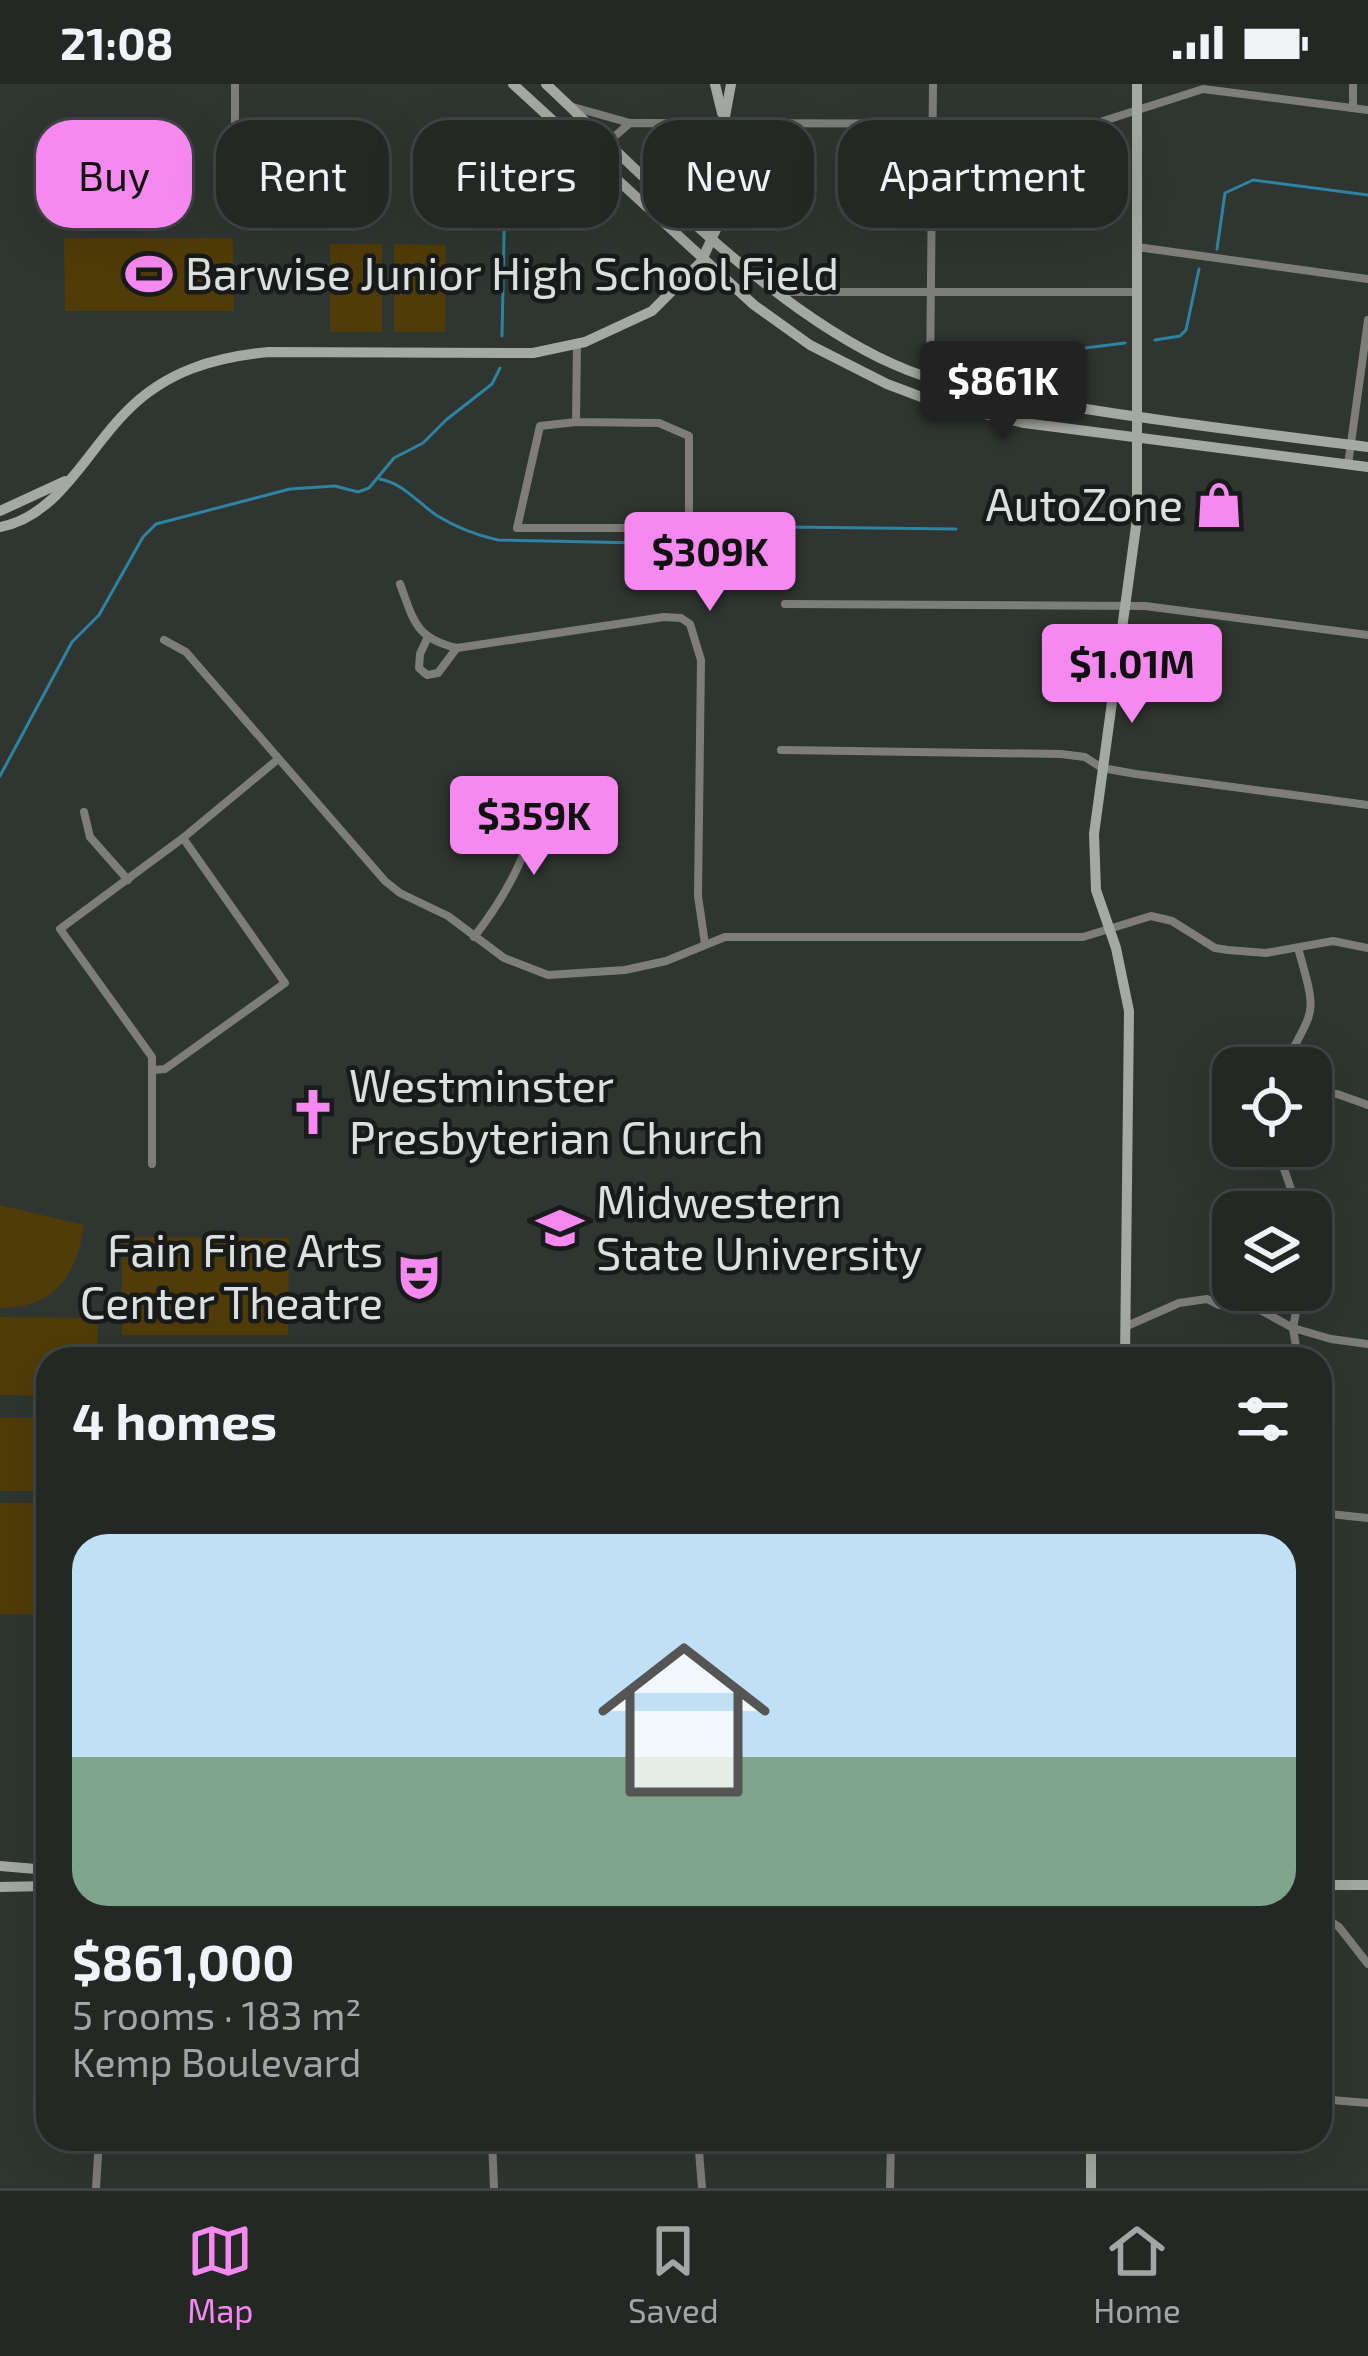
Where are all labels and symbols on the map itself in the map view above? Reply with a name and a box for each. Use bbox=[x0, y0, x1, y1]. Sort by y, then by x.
place label: Barwise Junior High School Field bbox=[185, 245, 839, 299]
sports icon: Barwise Junior High School Field bbox=[124, 249, 174, 299]
pin: $861K bbox=[919, 341, 1087, 443]
place label: AutoZone bbox=[986, 476, 1183, 530]
shop icon: AutoZone bbox=[1194, 480, 1244, 530]
pin: $309K bbox=[626, 512, 794, 614]
pin: $1.01M bbox=[1034, 624, 1230, 726]
pin: $359K bbox=[450, 776, 618, 878]
place label: Westminster Presbyterian Church bbox=[349, 1057, 764, 1163]
church icon: Westminster Presbyterian Church bbox=[288, 1087, 338, 1137]
place label: Midwestern State University bbox=[596, 1173, 922, 1279]
school or university icon: Midwestern State University bbox=[535, 1203, 585, 1253]
place label: Fain Fine Arts Center Theatre bbox=[80, 1222, 383, 1328]
theatre icon: Fain Fine Arts Center Theatre bbox=[394, 1252, 444, 1302]

